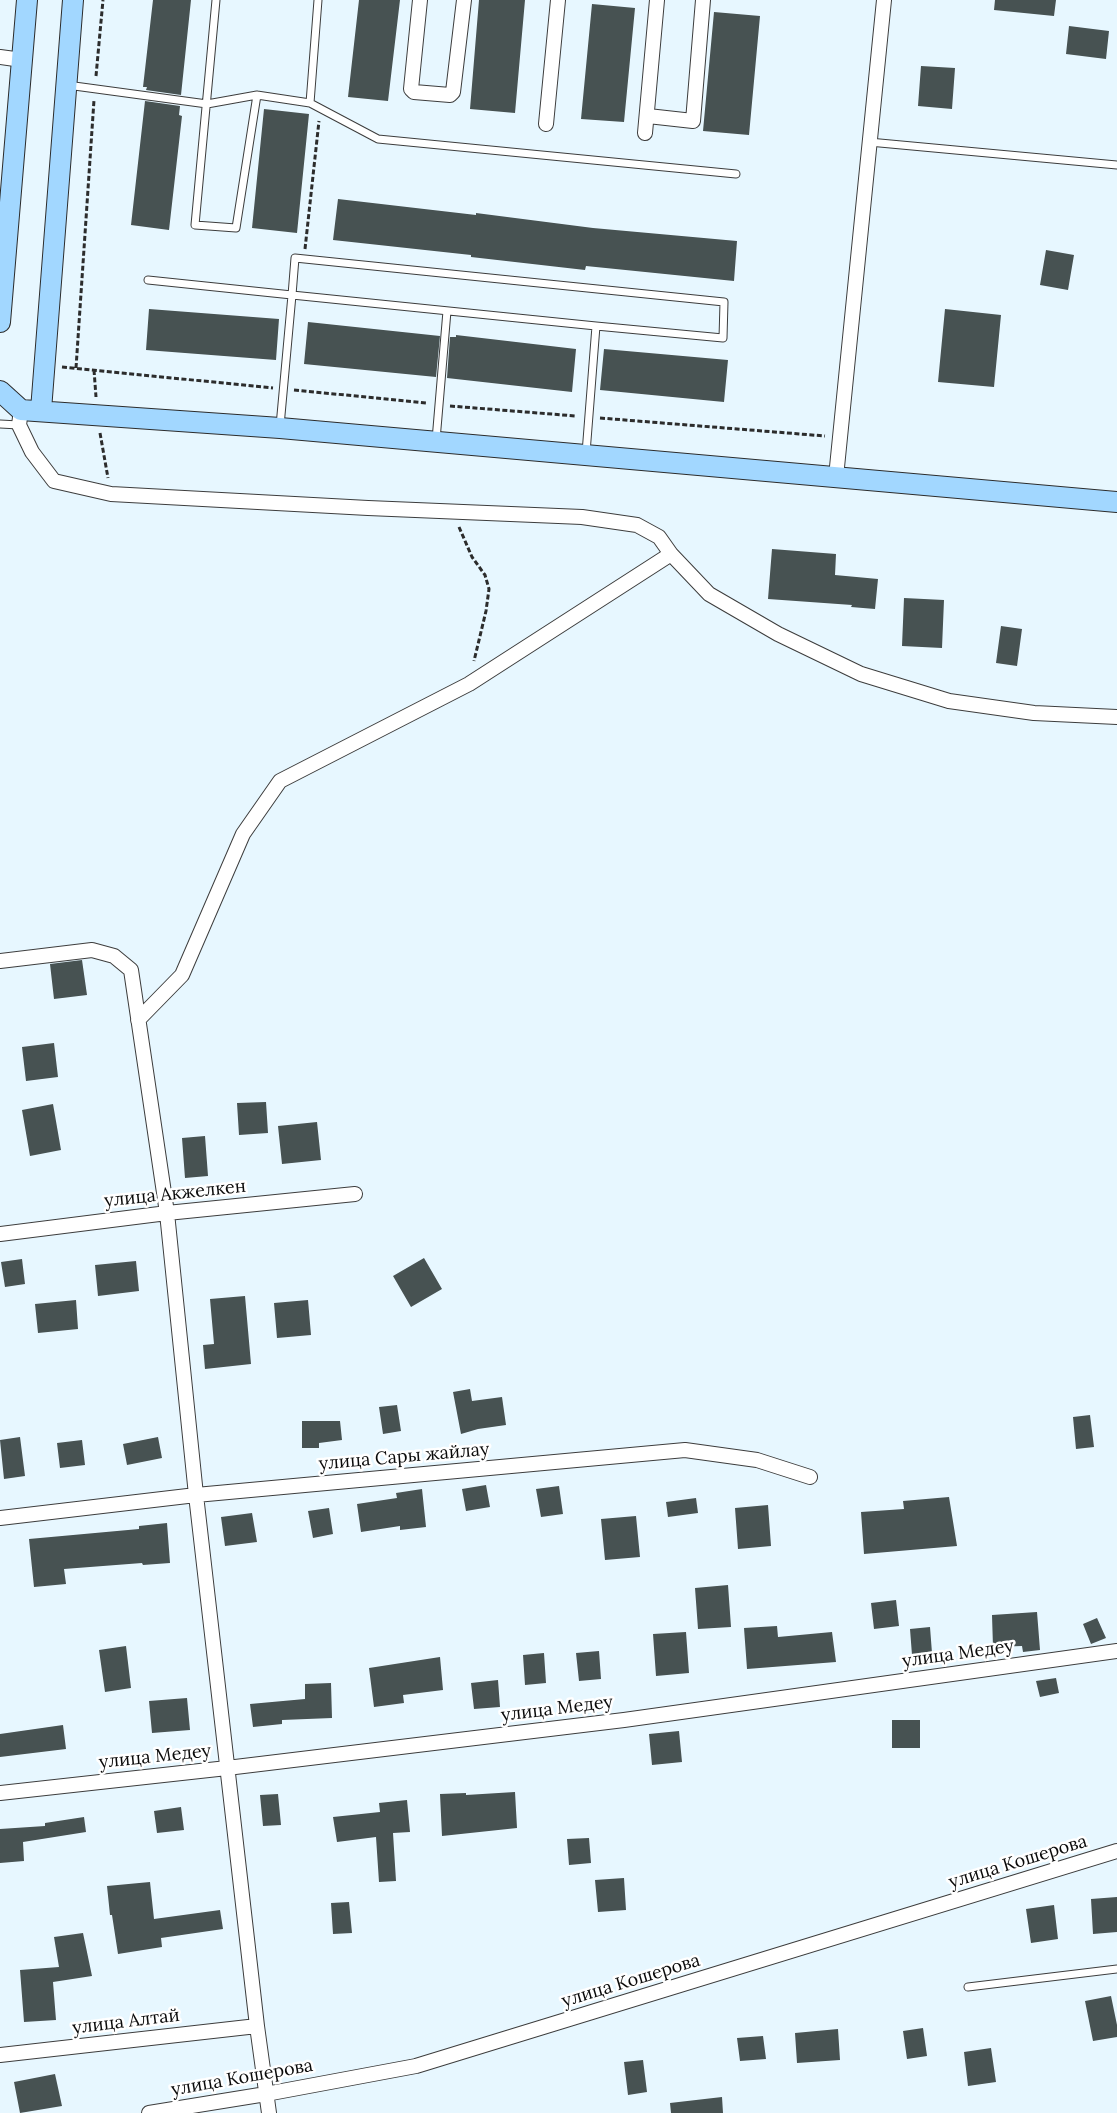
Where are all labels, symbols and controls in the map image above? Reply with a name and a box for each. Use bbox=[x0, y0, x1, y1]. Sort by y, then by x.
street label: улица Акжелкен bbox=[103, 1176, 247, 1212]
street label: улица Сары жайлау bbox=[318, 1439, 490, 1475]
street label: улица Медеу bbox=[901, 1635, 1015, 1673]
street label: улица Медеу bbox=[500, 1691, 614, 1727]
street label: улица Медеу bbox=[98, 1740, 212, 1774]
street label: улица Кошерова bbox=[946, 1831, 1090, 1893]
street label: улица Кошерова bbox=[559, 1950, 703, 2012]
street label: улица Алтай bbox=[71, 2005, 181, 2039]
street label: улица Кошерова bbox=[169, 2055, 315, 2101]

